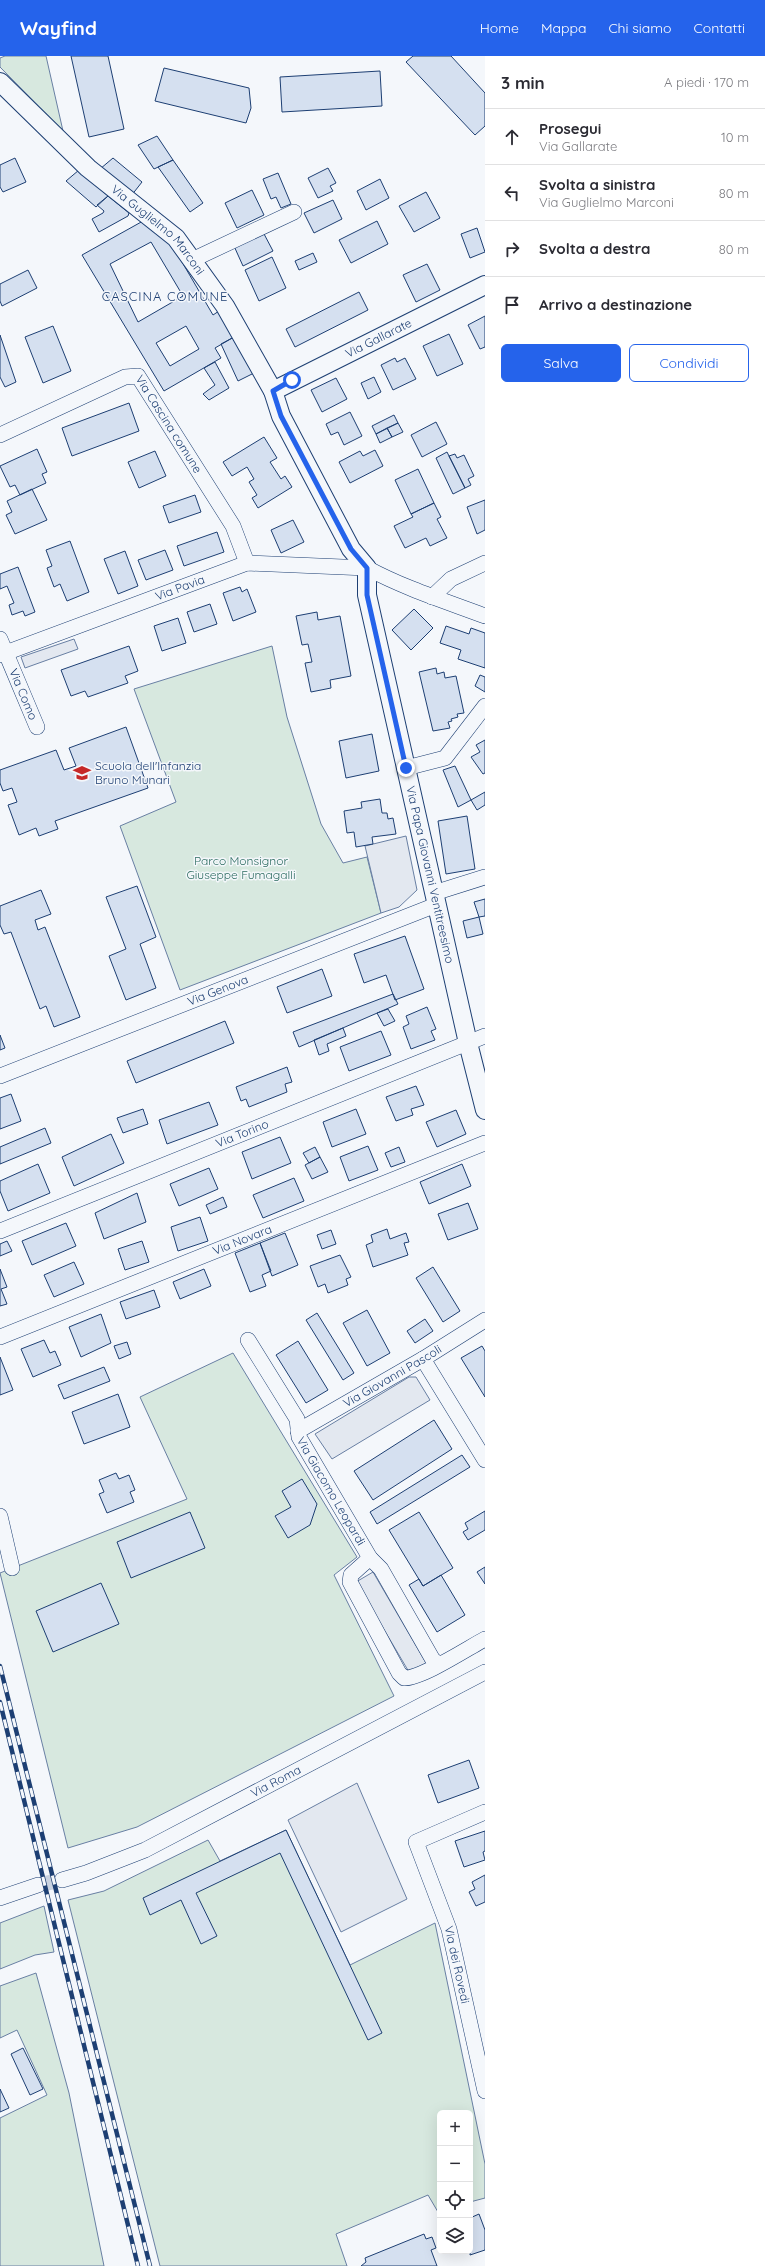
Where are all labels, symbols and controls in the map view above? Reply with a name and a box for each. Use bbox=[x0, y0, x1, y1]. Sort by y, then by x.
text: Wayfind bbox=[20, 16, 97, 40]
text: Home bbox=[480, 19, 519, 37]
text: Mappa bbox=[541, 19, 586, 37]
text: Chi siamo bbox=[608, 19, 672, 37]
text: Contatti bbox=[694, 19, 745, 37]
text: 3 min bbox=[501, 72, 545, 93]
text: A piedi · 170 m bbox=[664, 74, 749, 90]
text: Prosegui bbox=[539, 119, 601, 138]
icon: ahead bbox=[501, 126, 523, 148]
text: 10 m bbox=[721, 129, 749, 145]
text: Via Gallarate bbox=[539, 138, 617, 154]
text: Svolta a sinistra bbox=[539, 175, 655, 194]
street label: Via Guglielmo Marconi bbox=[108, 181, 208, 278]
icon: left bbox=[501, 182, 523, 204]
text: 80 m bbox=[719, 185, 749, 201]
text: Via Guglielmo Marconi bbox=[539, 194, 674, 210]
icon: right bbox=[501, 238, 523, 260]
text: Svolta a destra bbox=[539, 239, 650, 258]
text: 80 m bbox=[719, 241, 749, 257]
district label: CASCINA COMUNE bbox=[102, 288, 228, 304]
icon: arrive bbox=[501, 294, 523, 316]
text: Arrivo a destinazione bbox=[539, 295, 692, 314]
street label: Via Gallarate bbox=[343, 315, 414, 361]
button: Salva bbox=[501, 344, 621, 382]
button: Condividi bbox=[629, 344, 749, 382]
route start bbox=[283, 371, 301, 389]
street label: Via Cascina comune bbox=[132, 372, 206, 476]
street label: Via Pavia bbox=[153, 571, 207, 604]
street label: Via Como bbox=[6, 666, 41, 722]
place label: Scuola dell'Infanzia Bruno Munari bbox=[95, 758, 201, 787]
route end bbox=[397, 759, 415, 777]
school or university icon: Scuola dell'Infanzia Bruno Munari bbox=[72, 763, 92, 783]
street label: Via Papa Giovanni Ventitreesimo bbox=[403, 784, 458, 965]
park label: Parco Monsignor Giuseppe Fumagalli bbox=[186, 853, 296, 882]
street label: Via Genova bbox=[185, 971, 250, 1009]
street label: Via Torino bbox=[213, 1116, 271, 1150]
street label: Via Novara bbox=[210, 1221, 274, 1258]
street label: Via Giovanni Pascoli bbox=[340, 1341, 444, 1410]
street label: Via Giacomo Leopardi bbox=[294, 1434, 369, 1548]
street label: Via Roma bbox=[248, 1762, 303, 1800]
street label: Via dei Rovedi bbox=[442, 1924, 473, 2005]
map controls bbox=[437, 2110, 473, 2254]
button: + bbox=[437, 2110, 473, 2146]
button: − bbox=[437, 2146, 473, 2182]
button: locate bbox=[437, 2182, 473, 2218]
button: layers bbox=[437, 2218, 473, 2254]

